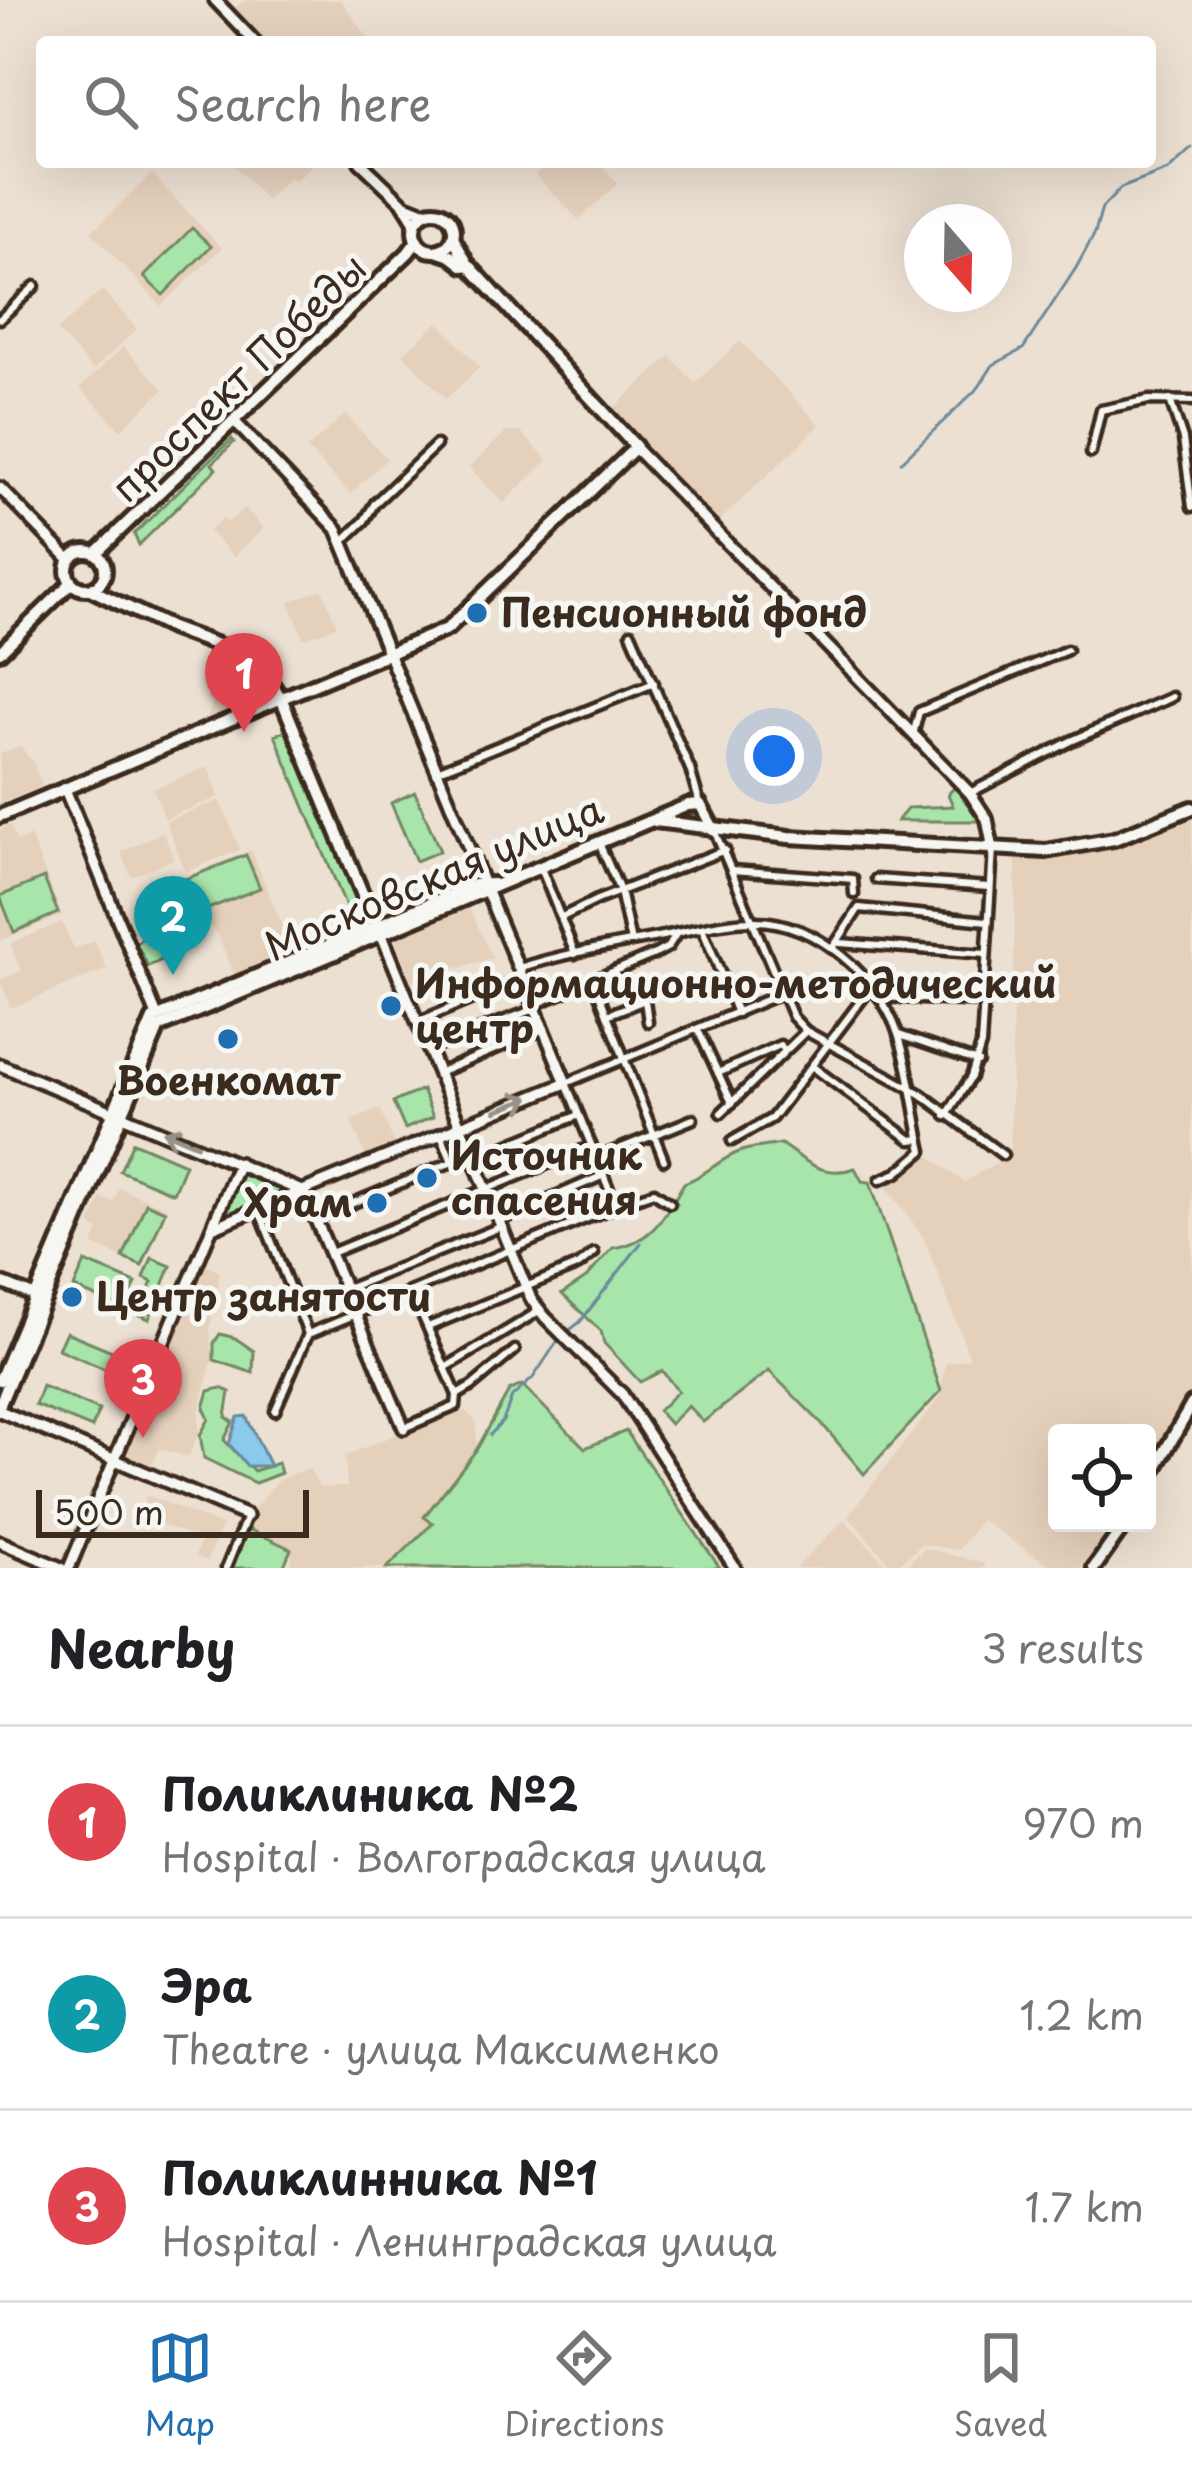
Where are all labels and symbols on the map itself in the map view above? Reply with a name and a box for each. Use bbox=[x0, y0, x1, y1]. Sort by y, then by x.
north arrow bbox=[904, 204, 1012, 312]
street label: проспект Победы bbox=[96, 238, 379, 514]
place label: Пенсионный фонд bbox=[501, 581, 867, 640]
marker: Пенсионный фонд bbox=[464, 600, 490, 626]
pin: 1 bbox=[205, 633, 283, 732]
your location bbox=[744, 726, 804, 786]
street label: Московская улица bbox=[255, 778, 612, 974]
pin: 2 bbox=[134, 876, 212, 975]
place label: Информационно-методический центр bbox=[415, 952, 1057, 1056]
marker: Информационно-методический центр bbox=[378, 993, 404, 1019]
marker: Военкомат bbox=[215, 1026, 241, 1052]
place label: Военкомат bbox=[116, 1049, 342, 1108]
one-way arrow bbox=[493, 1092, 530, 1113]
place label: Источник спасения bbox=[451, 1124, 643, 1228]
one-way arrow bbox=[162, 1126, 199, 1147]
marker: Источник спасения bbox=[414, 1165, 440, 1191]
place label: Храм bbox=[244, 1171, 353, 1230]
marker: Храм bbox=[364, 1190, 390, 1216]
place label: Центр занятости bbox=[96, 1265, 431, 1324]
marker: Центр занятости bbox=[59, 1284, 85, 1310]
pin: 3 bbox=[104, 1339, 182, 1438]
scale bar bbox=[36, 1484, 309, 1537]

